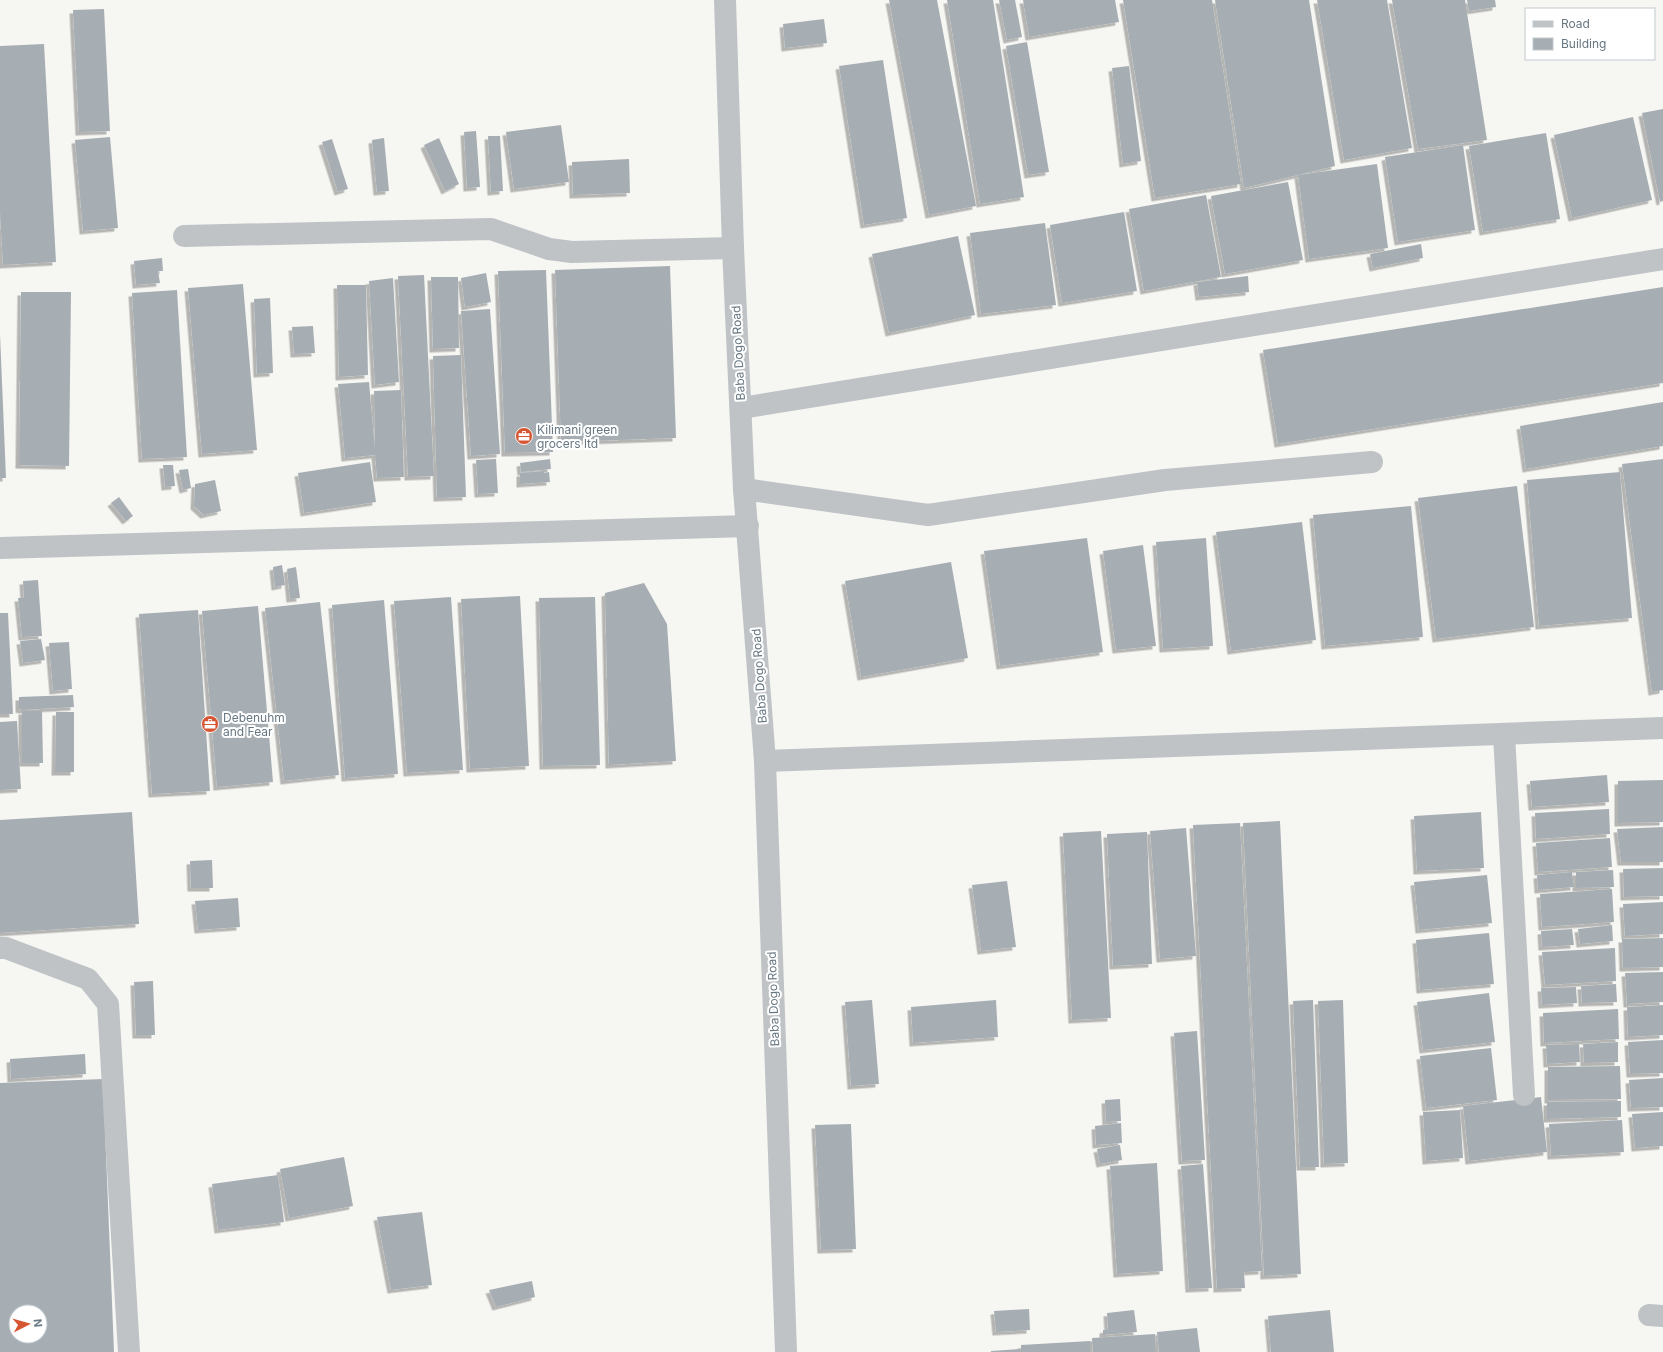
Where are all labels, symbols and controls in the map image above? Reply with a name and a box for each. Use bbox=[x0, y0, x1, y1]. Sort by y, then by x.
legend bbox=[1525, 8, 1655, 60]
text: Road bbox=[1561, 16, 1590, 31]
text: Building bbox=[1561, 36, 1606, 51]
street label: Baba Dogo Road bbox=[728, 305, 748, 401]
place label: Kilimani green grocers ltd bbox=[537, 422, 617, 451]
office icon: Kilimani green grocers ltd bbox=[514, 426, 534, 446]
street label: Baba Dogo Road bbox=[748, 628, 770, 724]
place label: Debenuhm and Fear bbox=[223, 710, 285, 739]
office icon: Debenuhm and Fear bbox=[200, 714, 220, 734]
street label: Baba Dogo Road bbox=[764, 951, 782, 1047]
north arrow bbox=[8, 1304, 48, 1344]
text: N bbox=[31, 1318, 45, 1328]

